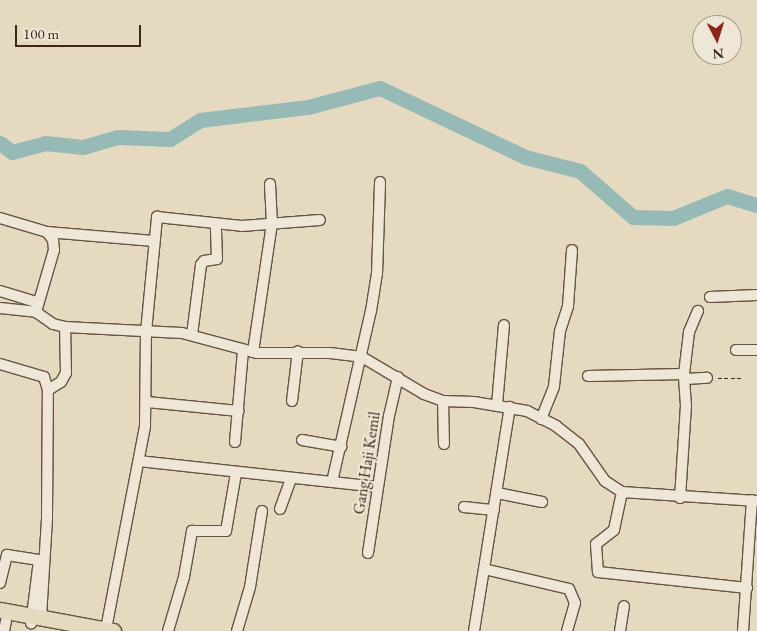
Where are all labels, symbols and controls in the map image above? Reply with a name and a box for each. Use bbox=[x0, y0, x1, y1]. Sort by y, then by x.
scale bar bbox=[18, 15, 144, 47]
north arrow bbox=[692, 15, 742, 65]
text: 100 m bbox=[23, 24, 59, 43]
text: N bbox=[712, 44, 725, 63]
street label: Gang Haji Kemil bbox=[349, 410, 385, 516]

